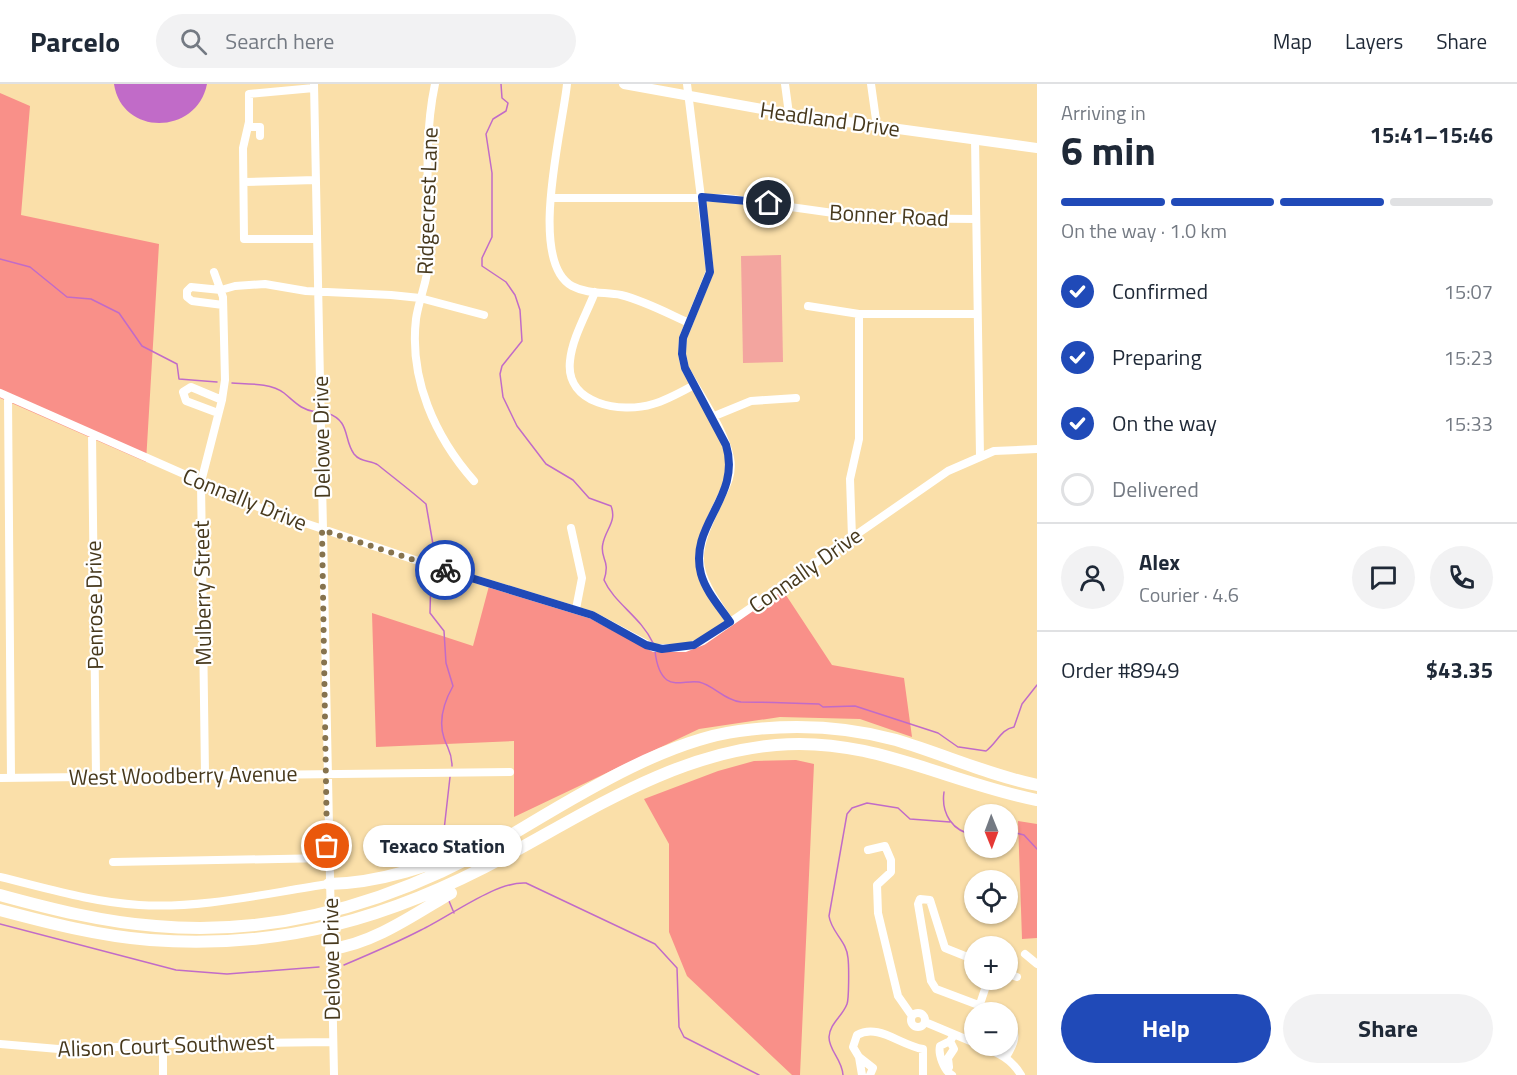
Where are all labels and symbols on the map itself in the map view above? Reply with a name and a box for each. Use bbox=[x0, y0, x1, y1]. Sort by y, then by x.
street label: Headland Drive bbox=[758, 92, 902, 146]
street label: Ridgecrest Lane bbox=[407, 127, 447, 275]
pin bbox=[743, 177, 794, 228]
street label: Bonner Road bbox=[828, 195, 950, 235]
street label: Delowe Drive bbox=[303, 375, 339, 499]
street label: Connally Drive bbox=[178, 459, 312, 539]
street label: Connally Drive bbox=[741, 518, 869, 622]
street label: Mulberry Street bbox=[184, 520, 220, 666]
street label: Penrose Drive bbox=[76, 540, 112, 670]
courier bbox=[415, 540, 475, 600]
street label: West Woodberry Avenue bbox=[68, 756, 298, 794]
north arrow bbox=[964, 804, 1018, 858]
pin bbox=[301, 820, 352, 871]
callout: Texaco Station bbox=[363, 825, 522, 867]
street label: Delowe Drive bbox=[313, 897, 349, 1021]
street label: Alison Court Southwest bbox=[57, 1024, 275, 1066]

